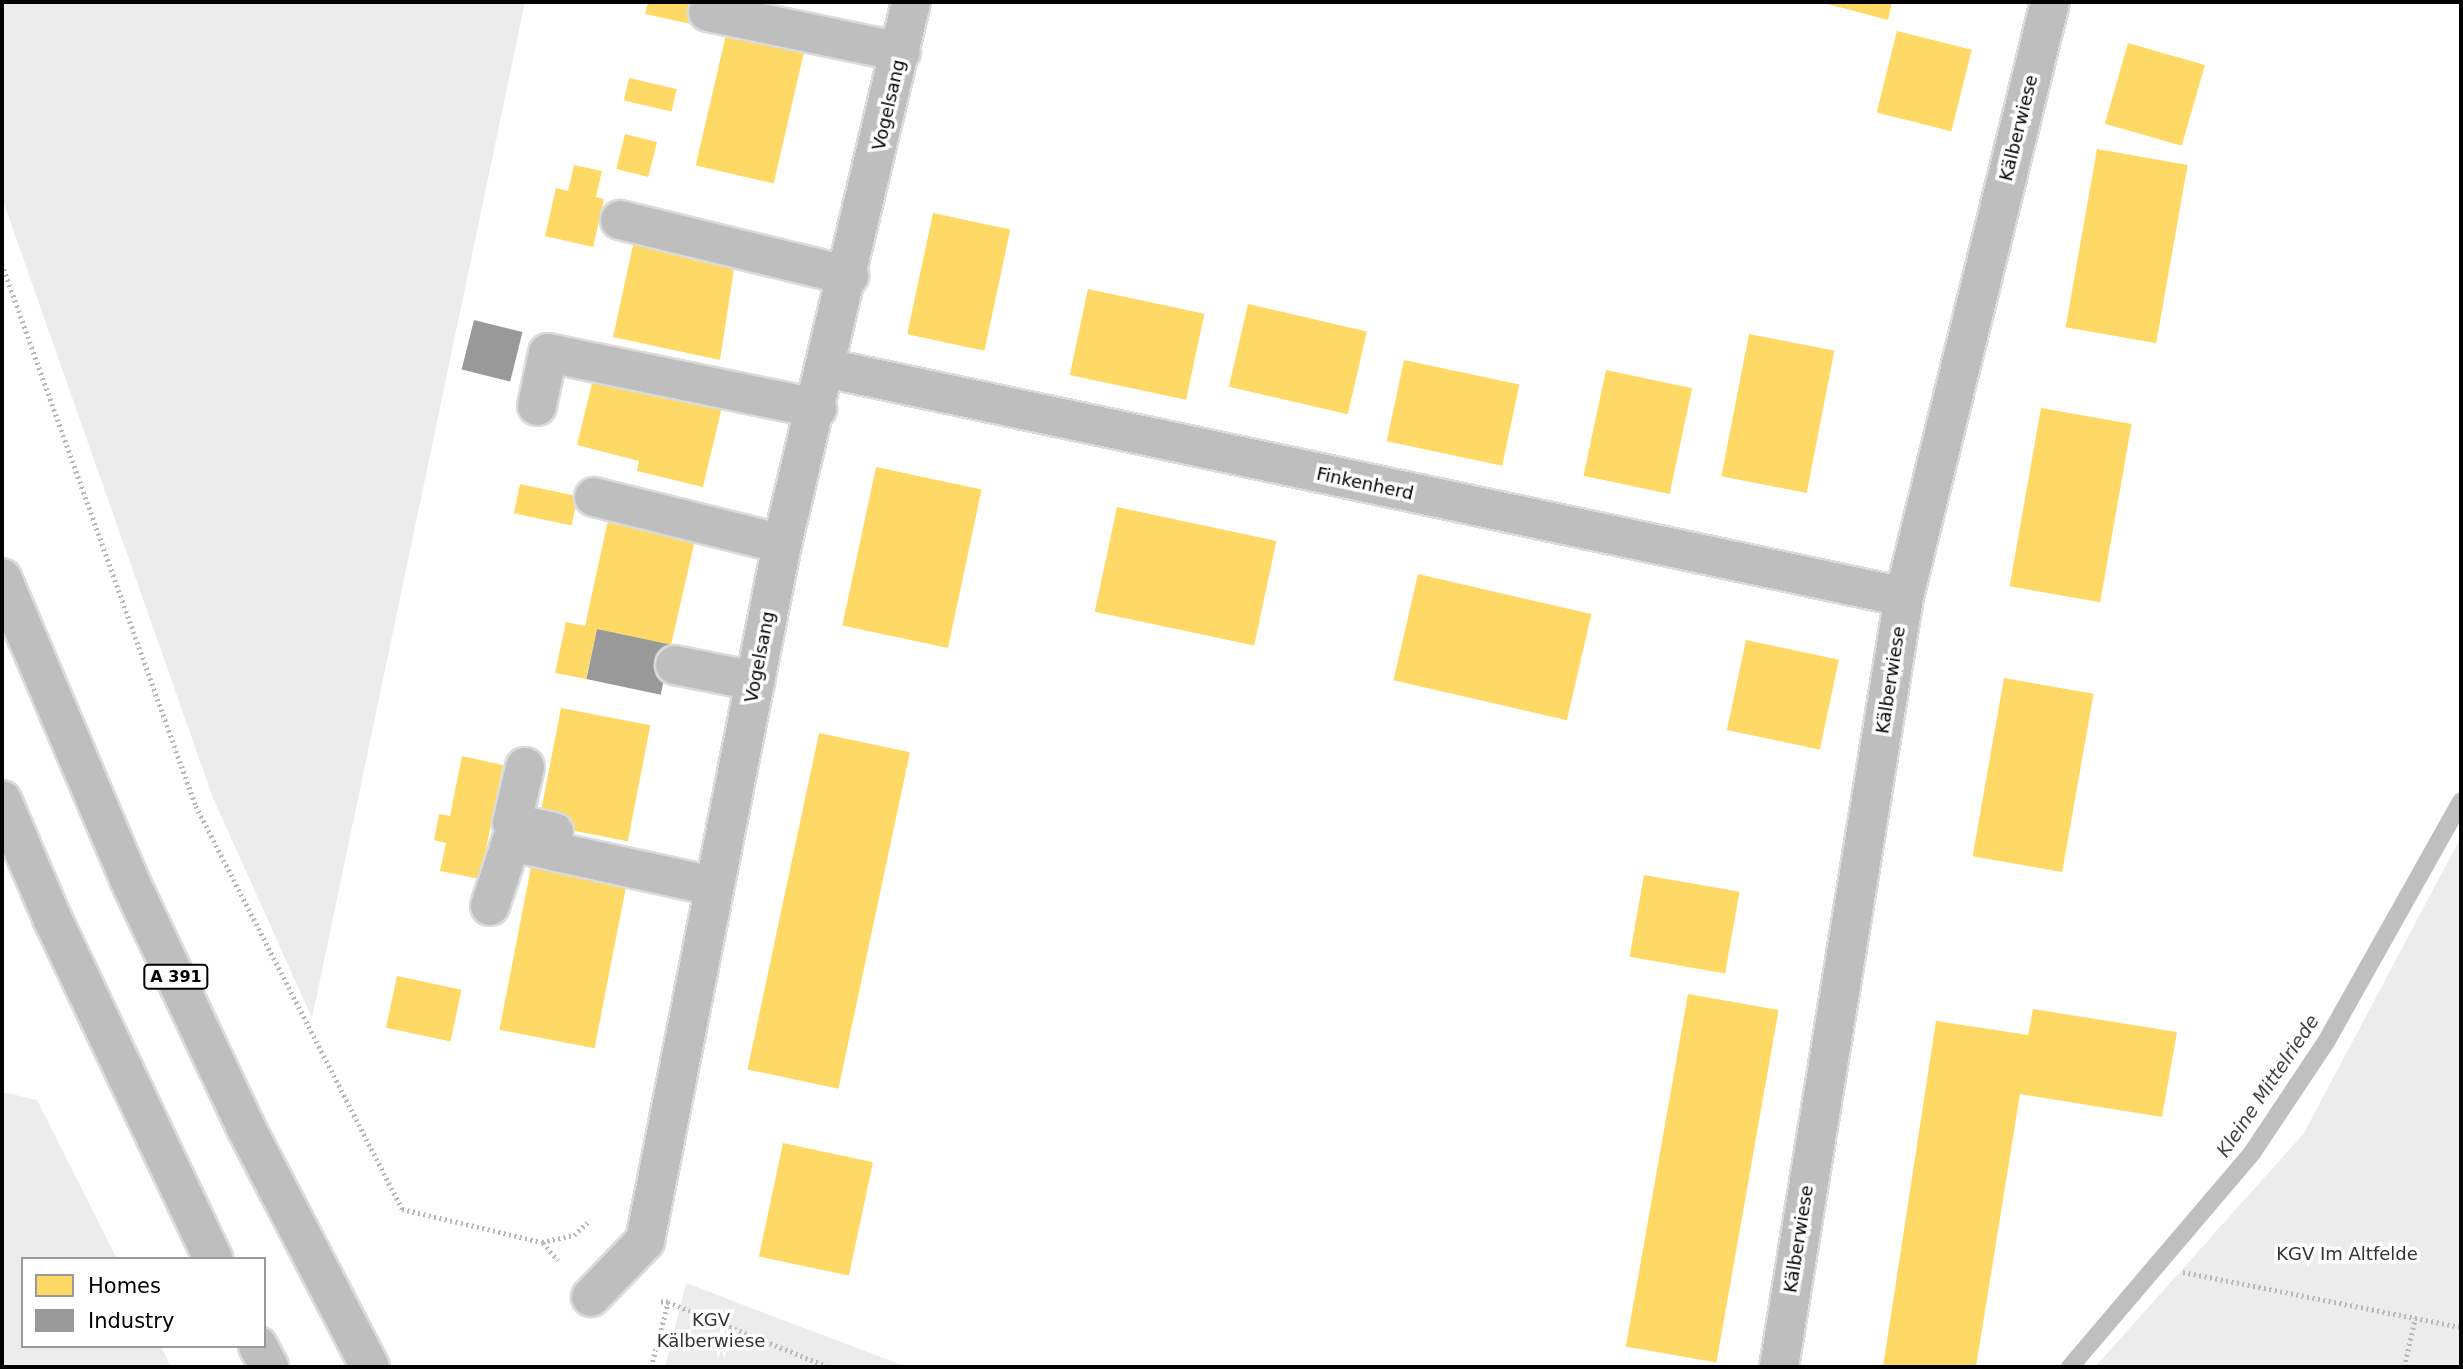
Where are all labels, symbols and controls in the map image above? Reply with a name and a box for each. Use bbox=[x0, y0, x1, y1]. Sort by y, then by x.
street label: Vogelsang bbox=[868, 57, 910, 153]
street label: Kälberwiese bbox=[1995, 73, 2043, 183]
street label: Finkenherd bbox=[1314, 463, 1416, 505]
street label: Vogelsang bbox=[741, 609, 779, 705]
street label: Kälberwiese bbox=[1872, 625, 1910, 735]
road number: A 391 bbox=[143, 965, 209, 990]
water label: Kleine Mittelriede bbox=[2212, 1011, 2324, 1161]
street label: Kälberwiese bbox=[1780, 1184, 1818, 1294]
park label: KGV Im Altfelde bbox=[2276, 1243, 2418, 1265]
legend bbox=[21, 1257, 266, 1348]
text: Homes bbox=[88, 1274, 161, 1298]
text: Industry bbox=[88, 1309, 174, 1333]
park label: KGV Kälberwiese bbox=[657, 1310, 765, 1352]

